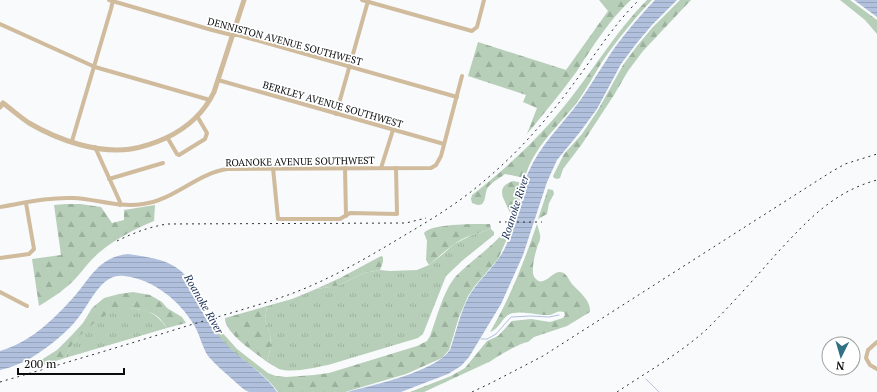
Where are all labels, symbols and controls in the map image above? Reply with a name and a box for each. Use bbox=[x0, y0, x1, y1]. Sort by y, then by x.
street label: DENNISTON AVENUE SOUTHWEST bbox=[206, 15, 364, 68]
street label: BERKLEY AVENUE SOUTHWEST bbox=[261, 78, 404, 131]
street label: ROANOKE AVENUE SOUTHWEST bbox=[225, 154, 375, 169]
water label: Roanoke River bbox=[498, 172, 532, 242]
water label: Roanoke River bbox=[181, 271, 227, 337]
north arrow bbox=[821, 336, 861, 376]
scale bar bbox=[18, 350, 124, 376]
text: 200 m bbox=[24, 356, 57, 371]
text: N bbox=[835, 359, 845, 373]

